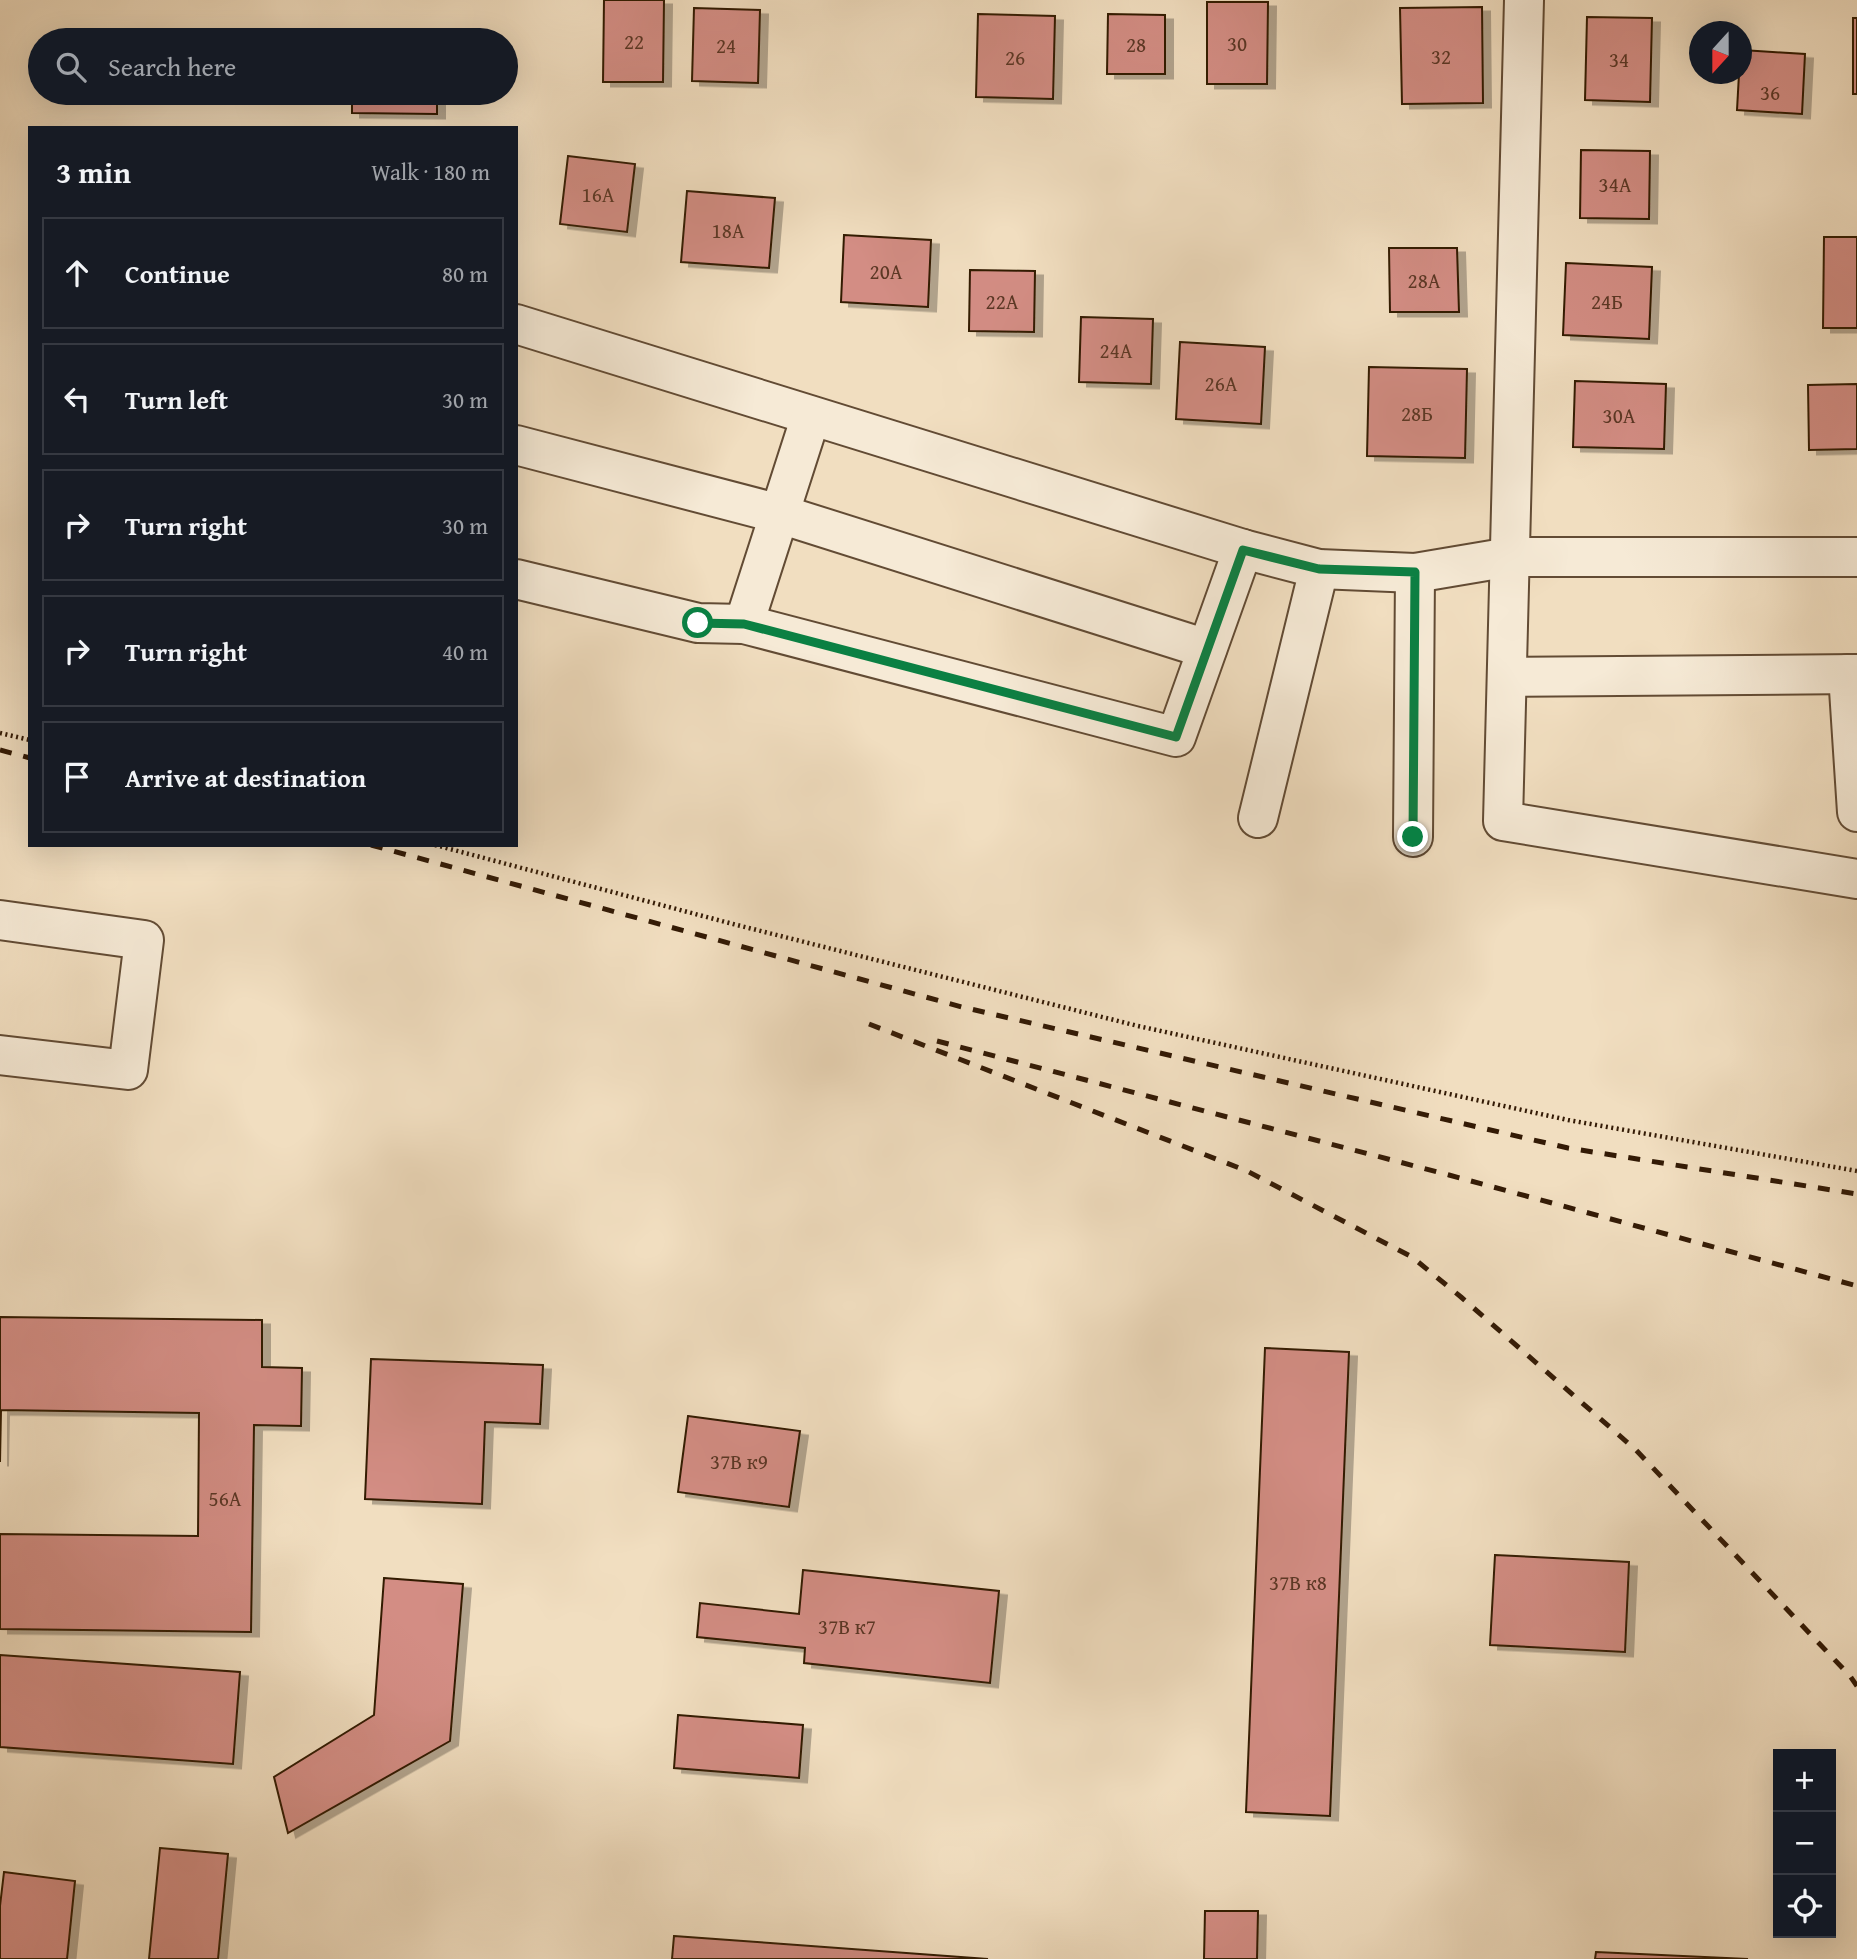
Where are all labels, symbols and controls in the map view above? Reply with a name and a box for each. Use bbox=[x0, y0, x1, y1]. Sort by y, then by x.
north arrow bbox=[1689, 21, 1752, 84]
house number: 22 bbox=[624, 26, 644, 57]
search box bbox=[28, 28, 518, 105]
house number: 30 bbox=[1227, 28, 1247, 59]
house number: 28 bbox=[1126, 29, 1146, 60]
house number: 24 bbox=[716, 30, 736, 61]
house number: 32 bbox=[1431, 41, 1451, 72]
house number: 26 bbox=[1005, 42, 1025, 73]
house number: 34 bbox=[1609, 44, 1629, 75]
text: Search here bbox=[108, 47, 236, 86]
icon: search bbox=[52, 48, 90, 86]
house number: 36 bbox=[1760, 77, 1780, 108]
text: 3 min bbox=[56, 150, 131, 194]
text: Walk · 180 m bbox=[371, 155, 490, 188]
house number: 34А bbox=[1599, 169, 1632, 200]
house number: 16А bbox=[582, 179, 615, 210]
house number: 18А bbox=[712, 215, 745, 246]
icon: ahead bbox=[58, 254, 96, 292]
text: Continue bbox=[125, 254, 230, 293]
house number: 20А bbox=[870, 256, 903, 287]
text: 80 m bbox=[442, 257, 488, 290]
house number: 28А bbox=[1408, 265, 1441, 296]
house number: 22А bbox=[986, 286, 1019, 317]
house number: 24Б bbox=[1591, 286, 1623, 317]
house number: 24А bbox=[1100, 335, 1133, 366]
house number: 26А bbox=[1205, 368, 1238, 399]
icon: left bbox=[58, 380, 96, 418]
text: Turn left bbox=[125, 380, 228, 419]
text: 30 m bbox=[442, 383, 488, 416]
house number: 28Б bbox=[1401, 398, 1433, 429]
house number: 30А bbox=[1603, 400, 1636, 431]
icon: right bbox=[58, 506, 96, 544]
text: Turn right bbox=[125, 506, 247, 545]
text: 30 m bbox=[442, 509, 488, 542]
route start bbox=[682, 607, 713, 638]
icon: right bbox=[58, 632, 96, 670]
text: Turn right bbox=[125, 632, 247, 671]
text: 40 m bbox=[442, 635, 488, 668]
icon: arrive bbox=[58, 758, 96, 796]
text: Arrive at destination bbox=[125, 758, 366, 797]
route end bbox=[1397, 821, 1428, 852]
house number: 37В к9 bbox=[710, 1446, 768, 1477]
house number: 56А bbox=[209, 1483, 242, 1514]
house number: 37В к8 bbox=[1269, 1567, 1327, 1598]
house number: 37В к7 bbox=[818, 1611, 876, 1642]
map controls bbox=[1773, 1749, 1836, 1938]
button: + bbox=[1773, 1749, 1836, 1812]
button: − bbox=[1773, 1812, 1836, 1875]
button: locate bbox=[1773, 1875, 1836, 1938]

